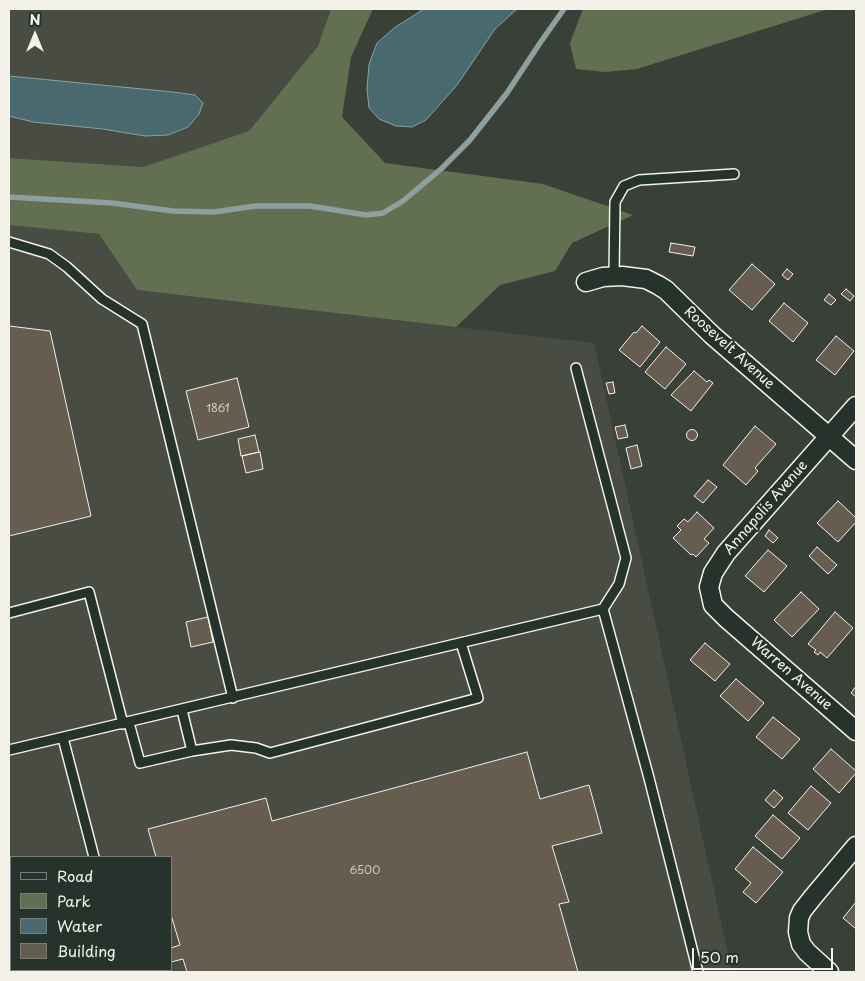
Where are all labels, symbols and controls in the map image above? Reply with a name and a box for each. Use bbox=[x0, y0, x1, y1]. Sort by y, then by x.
text: N bbox=[29, 9, 41, 30]
north arrow bbox=[10, 10, 60, 60]
street label: Roosevelt Avenue bbox=[680, 303, 778, 393]
house number: 1861 bbox=[206, 402, 230, 416]
street label: Annapolis Avenue bbox=[721, 457, 811, 559]
street label: Warren Avenue bbox=[747, 634, 835, 714]
legend bbox=[10, 856, 172, 971]
text: Road bbox=[57, 864, 93, 887]
house number: 6500 bbox=[350, 864, 380, 878]
text: Park bbox=[57, 889, 91, 912]
text: Water bbox=[57, 914, 102, 937]
scale bar bbox=[695, 938, 836, 970]
text: Building bbox=[57, 939, 116, 962]
text: 50 m bbox=[700, 945, 739, 968]

